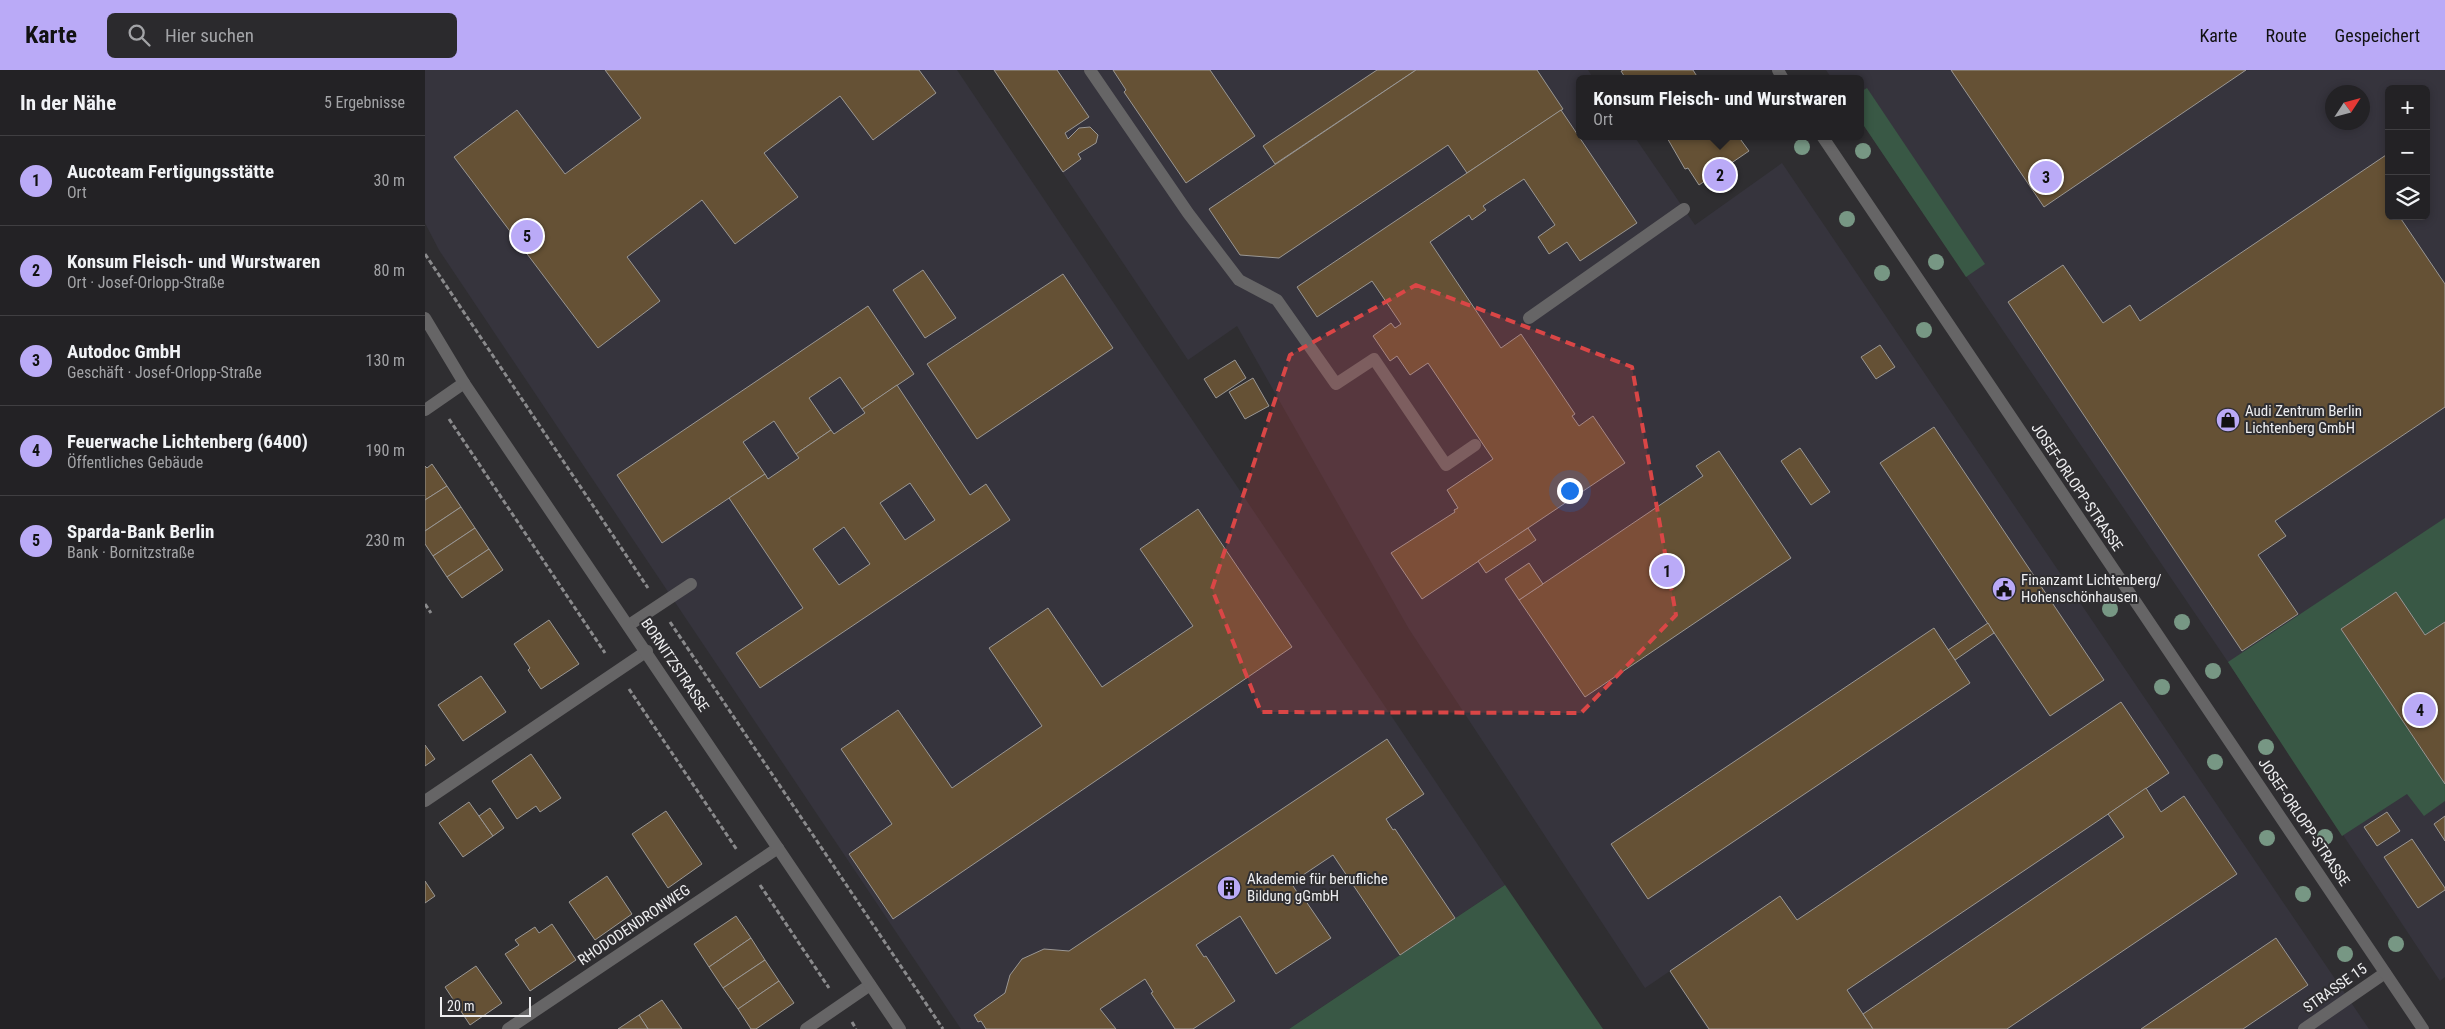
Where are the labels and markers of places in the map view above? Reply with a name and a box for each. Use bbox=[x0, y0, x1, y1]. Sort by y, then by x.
pin: 2 bbox=[1704, 156, 1736, 194]
pin: 3 bbox=[2030, 158, 2062, 196]
pin: 5 bbox=[511, 217, 543, 255]
place label: Audi Zentrum Berlin Lichtenberg GmbH bbox=[2245, 402, 2362, 437]
shop icon: Audi Zentrum Berlin Lichtenberg GmbH bbox=[2215, 407, 2241, 433]
pin: 1 bbox=[1651, 552, 1683, 590]
place label: Finanzamt Lichtenberg/ Hohenschönhausen bbox=[2021, 571, 2162, 606]
public building icon: Finanzamt Lichtenberg/ Hohenschönhausen bbox=[1991, 576, 2017, 602]
pin: 4 bbox=[2404, 691, 2436, 729]
place label: Akademie für berufliche Bildung gGmbH bbox=[1247, 870, 1388, 905]
building icon: Akademie für berufliche Bildung gGmbH bbox=[1216, 875, 1242, 901]

